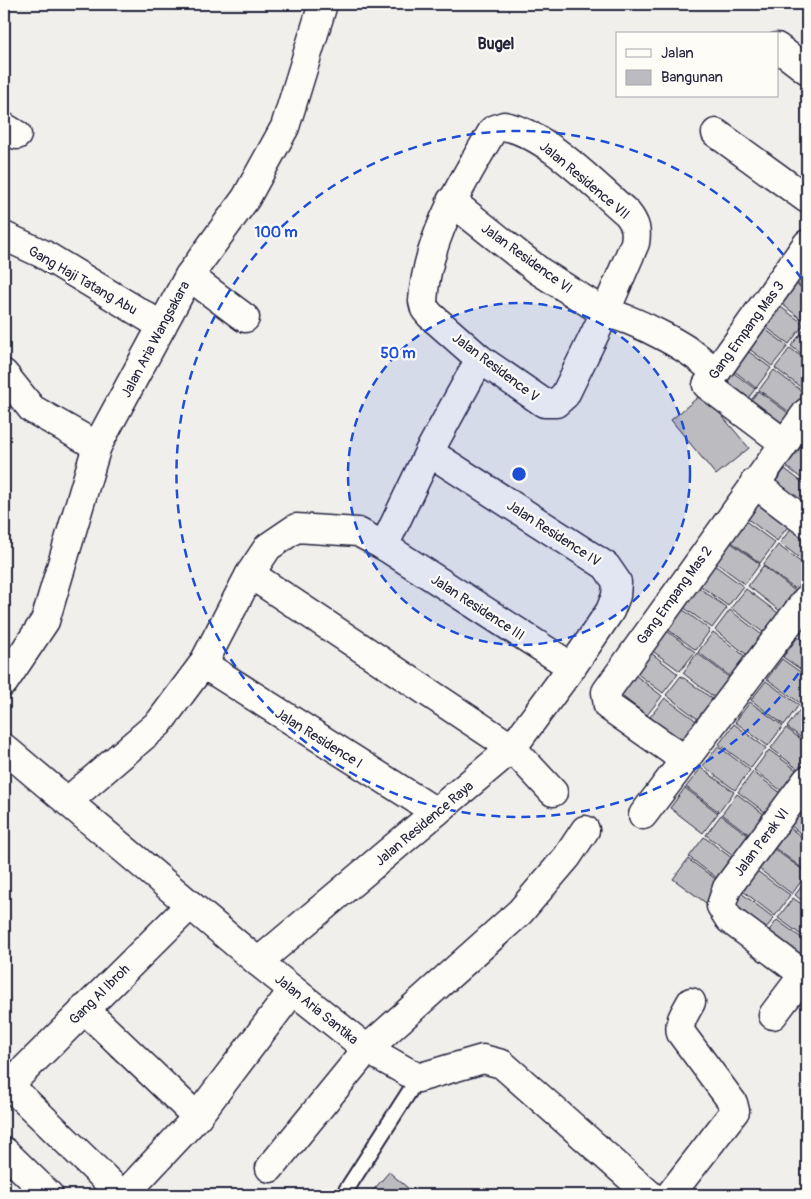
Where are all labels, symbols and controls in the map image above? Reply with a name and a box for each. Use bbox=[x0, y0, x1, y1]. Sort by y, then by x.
legend bbox=[616, 32, 778, 98]
district label: Bugel bbox=[478, 34, 515, 54]
text: Jalan bbox=[661, 44, 694, 63]
text: Bangunan bbox=[661, 68, 723, 87]
street label: Jalan Residence VII bbox=[536, 138, 633, 223]
street label: Jalan Residence VI bbox=[478, 220, 576, 297]
text: 100 m bbox=[255, 223, 297, 242]
street label: Gang Haji Tatang Abu bbox=[25, 242, 140, 319]
street label: Jalan Aria Wangsakara bbox=[118, 278, 193, 400]
street label: Gang Empang Mas 3 bbox=[705, 278, 788, 383]
street label: Jalan Residence V bbox=[449, 329, 542, 406]
text: 50 m bbox=[381, 344, 415, 363]
centre of rings bbox=[510, 465, 528, 483]
street label: Jalan Residence IV bbox=[504, 497, 604, 570]
street label: Gang Empang Mas 2 bbox=[633, 543, 716, 648]
street label: Jalan Residence III bbox=[428, 571, 528, 644]
street label: Jalan Residence I bbox=[272, 705, 366, 772]
street label: Jalan Residence Raya bbox=[372, 777, 477, 869]
street label: Jalan Perak VI bbox=[730, 805, 793, 880]
street label: Gang Al Ibroh bbox=[66, 961, 133, 1028]
street label: Jalan Aria Santika bbox=[272, 971, 362, 1048]

